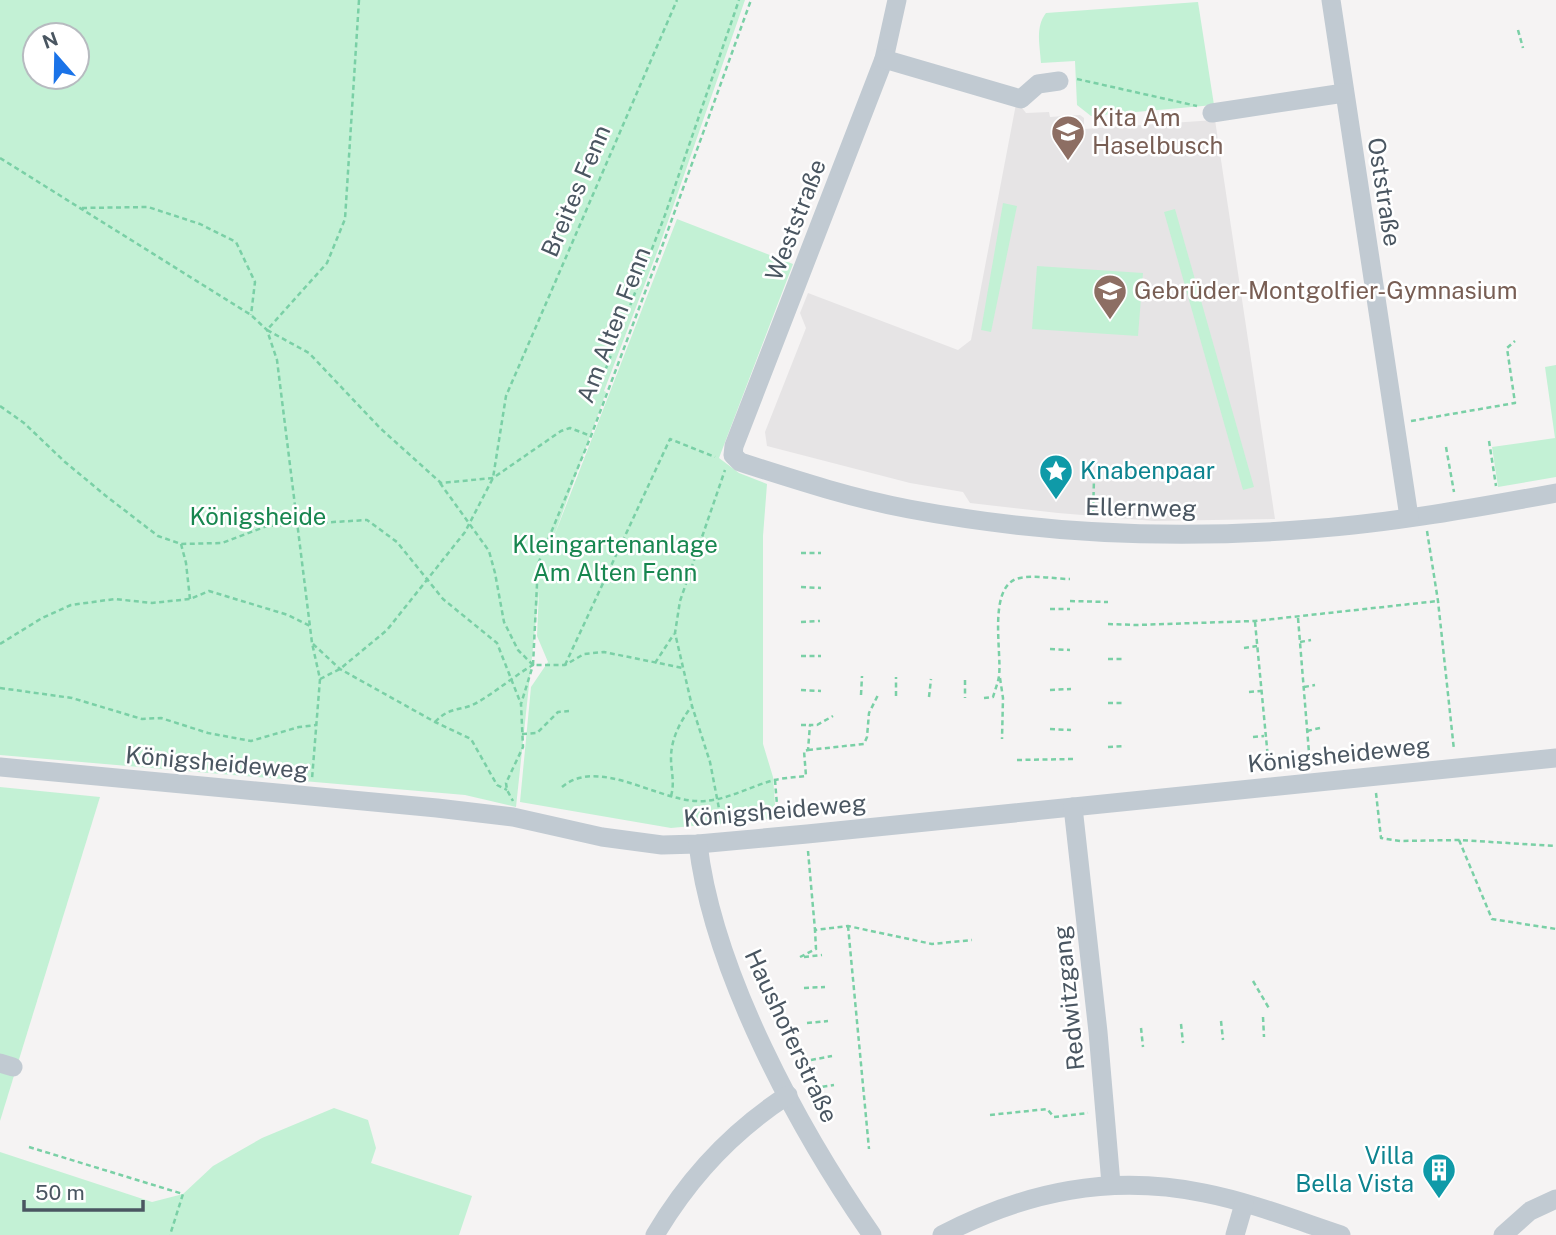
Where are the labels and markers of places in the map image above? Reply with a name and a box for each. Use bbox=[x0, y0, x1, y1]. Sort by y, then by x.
place label: Kita Am Haselbusch bbox=[1092, 103, 1223, 159]
school or university icon: Kita Am Haselbusch bbox=[1049, 113, 1087, 162]
school or university icon: Gebrüder-Montgolfier-Gymnasium bbox=[1091, 272, 1129, 321]
place label: Gebrüder-Montgolfier-Gymnasium bbox=[1134, 276, 1517, 304]
place icon: Knabenpaar bbox=[1037, 452, 1075, 501]
place label: Knabenpaar bbox=[1080, 456, 1215, 484]
place label: Villa Bella Vista bbox=[1295, 1141, 1414, 1197]
building icon: Villa Bella Vista bbox=[1420, 1151, 1458, 1200]

